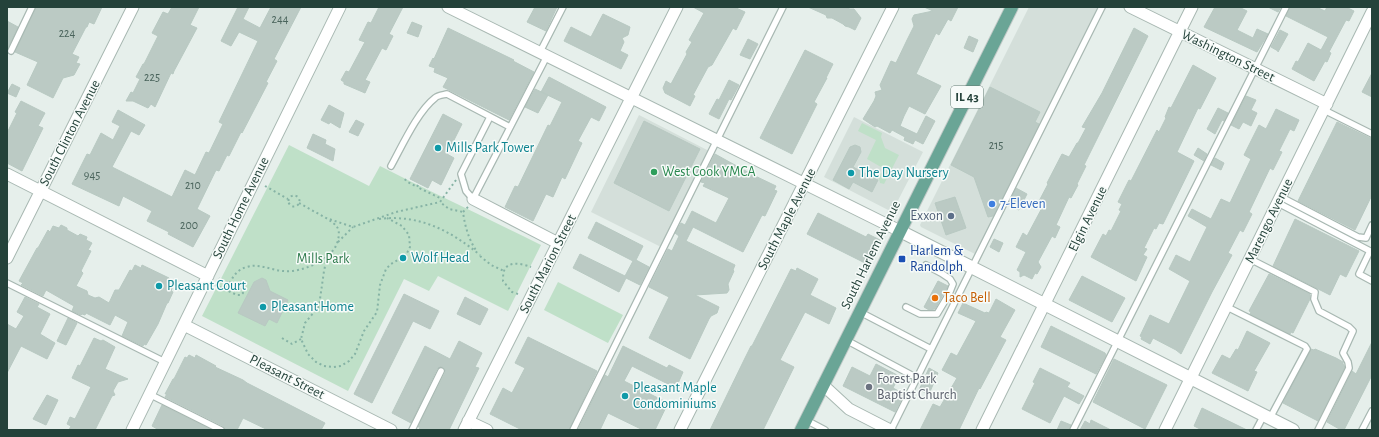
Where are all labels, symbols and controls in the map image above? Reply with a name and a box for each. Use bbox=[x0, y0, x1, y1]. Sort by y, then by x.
house number: 244 bbox=[271, 13, 289, 25]
house number: 224 bbox=[59, 27, 76, 39]
street label: Washington Street bbox=[1179, 27, 1277, 85]
house number: 225 bbox=[144, 71, 160, 83]
street label: South Clinton Avenue bbox=[37, 78, 103, 188]
road number: IL 43 bbox=[951, 86, 983, 108]
house number: 215 bbox=[989, 139, 1003, 151]
place label: Mills Park Tower bbox=[446, 141, 535, 155]
marker: Mills Park Tower bbox=[433, 143, 443, 153]
street label: South Home Avenue bbox=[210, 155, 272, 261]
place label: West Cook YMCA bbox=[662, 165, 756, 179]
street label: South Maple Avenue bbox=[755, 166, 819, 272]
place label: The Day Nursery bbox=[859, 166, 949, 180]
marker: West Cook YMCA bbox=[649, 167, 659, 177]
marker: The Day Nursery bbox=[846, 168, 856, 178]
house number: 945 bbox=[84, 169, 100, 181]
street label: Marengo Avenue bbox=[1242, 176, 1296, 266]
house number: 210 bbox=[185, 179, 201, 191]
street label: Elgin Avenue bbox=[1066, 184, 1110, 254]
place label: 7-Eleven bbox=[1000, 197, 1046, 211]
street label: South Harlem Avenue bbox=[839, 199, 903, 311]
marker: 7-Eleven bbox=[987, 199, 997, 209]
place label: Exxon bbox=[910, 209, 943, 223]
marker: Exxon bbox=[946, 211, 956, 221]
street label: South Marion Street bbox=[517, 212, 579, 316]
house number: 200 bbox=[180, 219, 198, 231]
place label: Harlem & Randolph bbox=[910, 244, 964, 274]
place label: Wolf Head bbox=[411, 251, 469, 265]
park label: Mills Park bbox=[296, 252, 350, 266]
marker: Wolf Head bbox=[398, 253, 408, 263]
marker: Harlem & Randolph bbox=[897, 254, 907, 264]
place label: Pleasant Court bbox=[167, 279, 247, 293]
marker: Pleasant Court bbox=[154, 281, 164, 291]
place label: Taco Bell bbox=[943, 291, 991, 305]
marker: Taco Bell bbox=[930, 293, 940, 303]
place label: Pleasant Home bbox=[271, 300, 354, 314]
marker: Pleasant Home bbox=[258, 302, 268, 312]
street label: Pleasant Street bbox=[247, 352, 327, 402]
place label: Forest Park Baptist Church bbox=[877, 372, 957, 402]
place label: Pleasant Maple Condominiums bbox=[633, 381, 717, 411]
marker: Forest Park Baptist Church bbox=[864, 382, 874, 392]
marker: Pleasant Maple Condominiums bbox=[620, 391, 630, 401]

